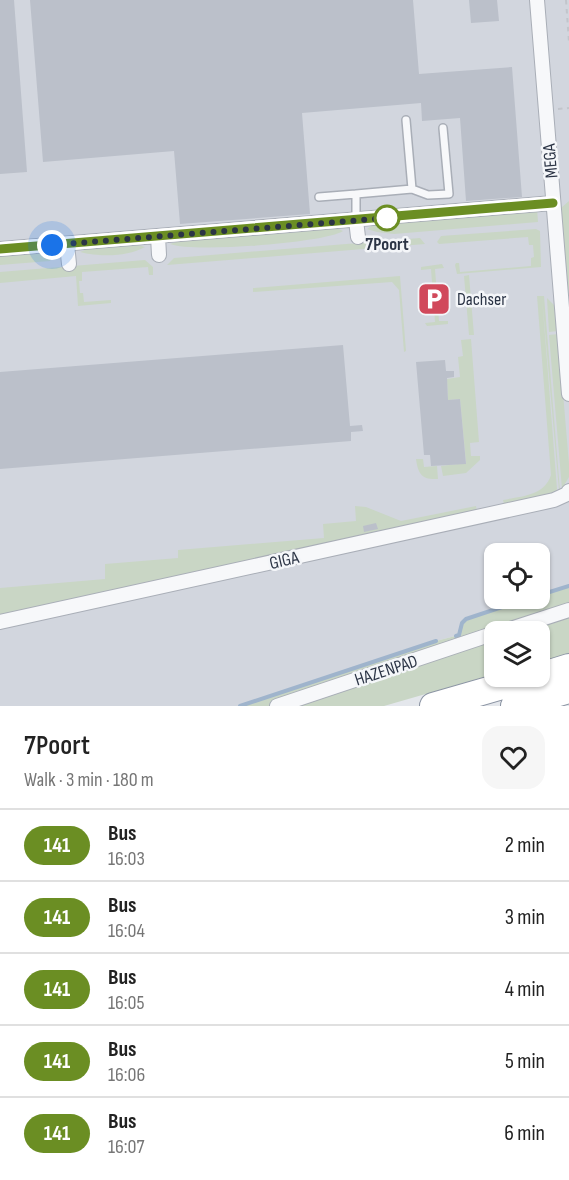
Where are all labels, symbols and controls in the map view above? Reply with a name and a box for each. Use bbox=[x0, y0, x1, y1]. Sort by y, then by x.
street label: MEGA bbox=[539, 143, 562, 179]
marker: 7Poort bbox=[374, 205, 400, 231]
your location bbox=[37, 230, 67, 260]
place label: 7Poort bbox=[365, 234, 409, 255]
parking icon: Dachser bbox=[416, 281, 452, 317]
place label: Dachser bbox=[457, 289, 506, 310]
map controls bbox=[484, 543, 550, 687]
button: locate bbox=[484, 543, 550, 609]
street label: GIGA bbox=[267, 547, 301, 574]
button: layers bbox=[484, 621, 550, 687]
street label: HAZENPAD bbox=[352, 650, 420, 690]
button: heart bbox=[482, 726, 545, 789]
text: 7Poort bbox=[24, 729, 90, 762]
text: Walk · 3 min · 180 m bbox=[24, 768, 154, 792]
text: Bus bbox=[108, 820, 137, 847]
text: 2 min bbox=[505, 832, 545, 859]
text: 141 bbox=[44, 833, 70, 858]
text: 16:03 bbox=[108, 847, 145, 871]
text: Bus bbox=[108, 892, 137, 919]
text: 3 min bbox=[505, 904, 545, 931]
text: 141 bbox=[44, 905, 70, 930]
text: 16:04 bbox=[108, 919, 145, 943]
text: Bus bbox=[108, 964, 137, 991]
text: 4 min bbox=[505, 976, 545, 1003]
text: 141 bbox=[44, 977, 70, 1002]
text: 16:05 bbox=[108, 991, 144, 1015]
text: Bus bbox=[108, 1036, 137, 1063]
text: 5 min bbox=[505, 1048, 545, 1075]
text: 141 bbox=[44, 1049, 70, 1074]
text: 16:06 bbox=[108, 1063, 145, 1087]
text: Bus bbox=[108, 1108, 137, 1135]
text: 6 min bbox=[504, 1120, 545, 1147]
text: 141 bbox=[44, 1121, 70, 1146]
text: 16:07 bbox=[108, 1135, 144, 1159]

